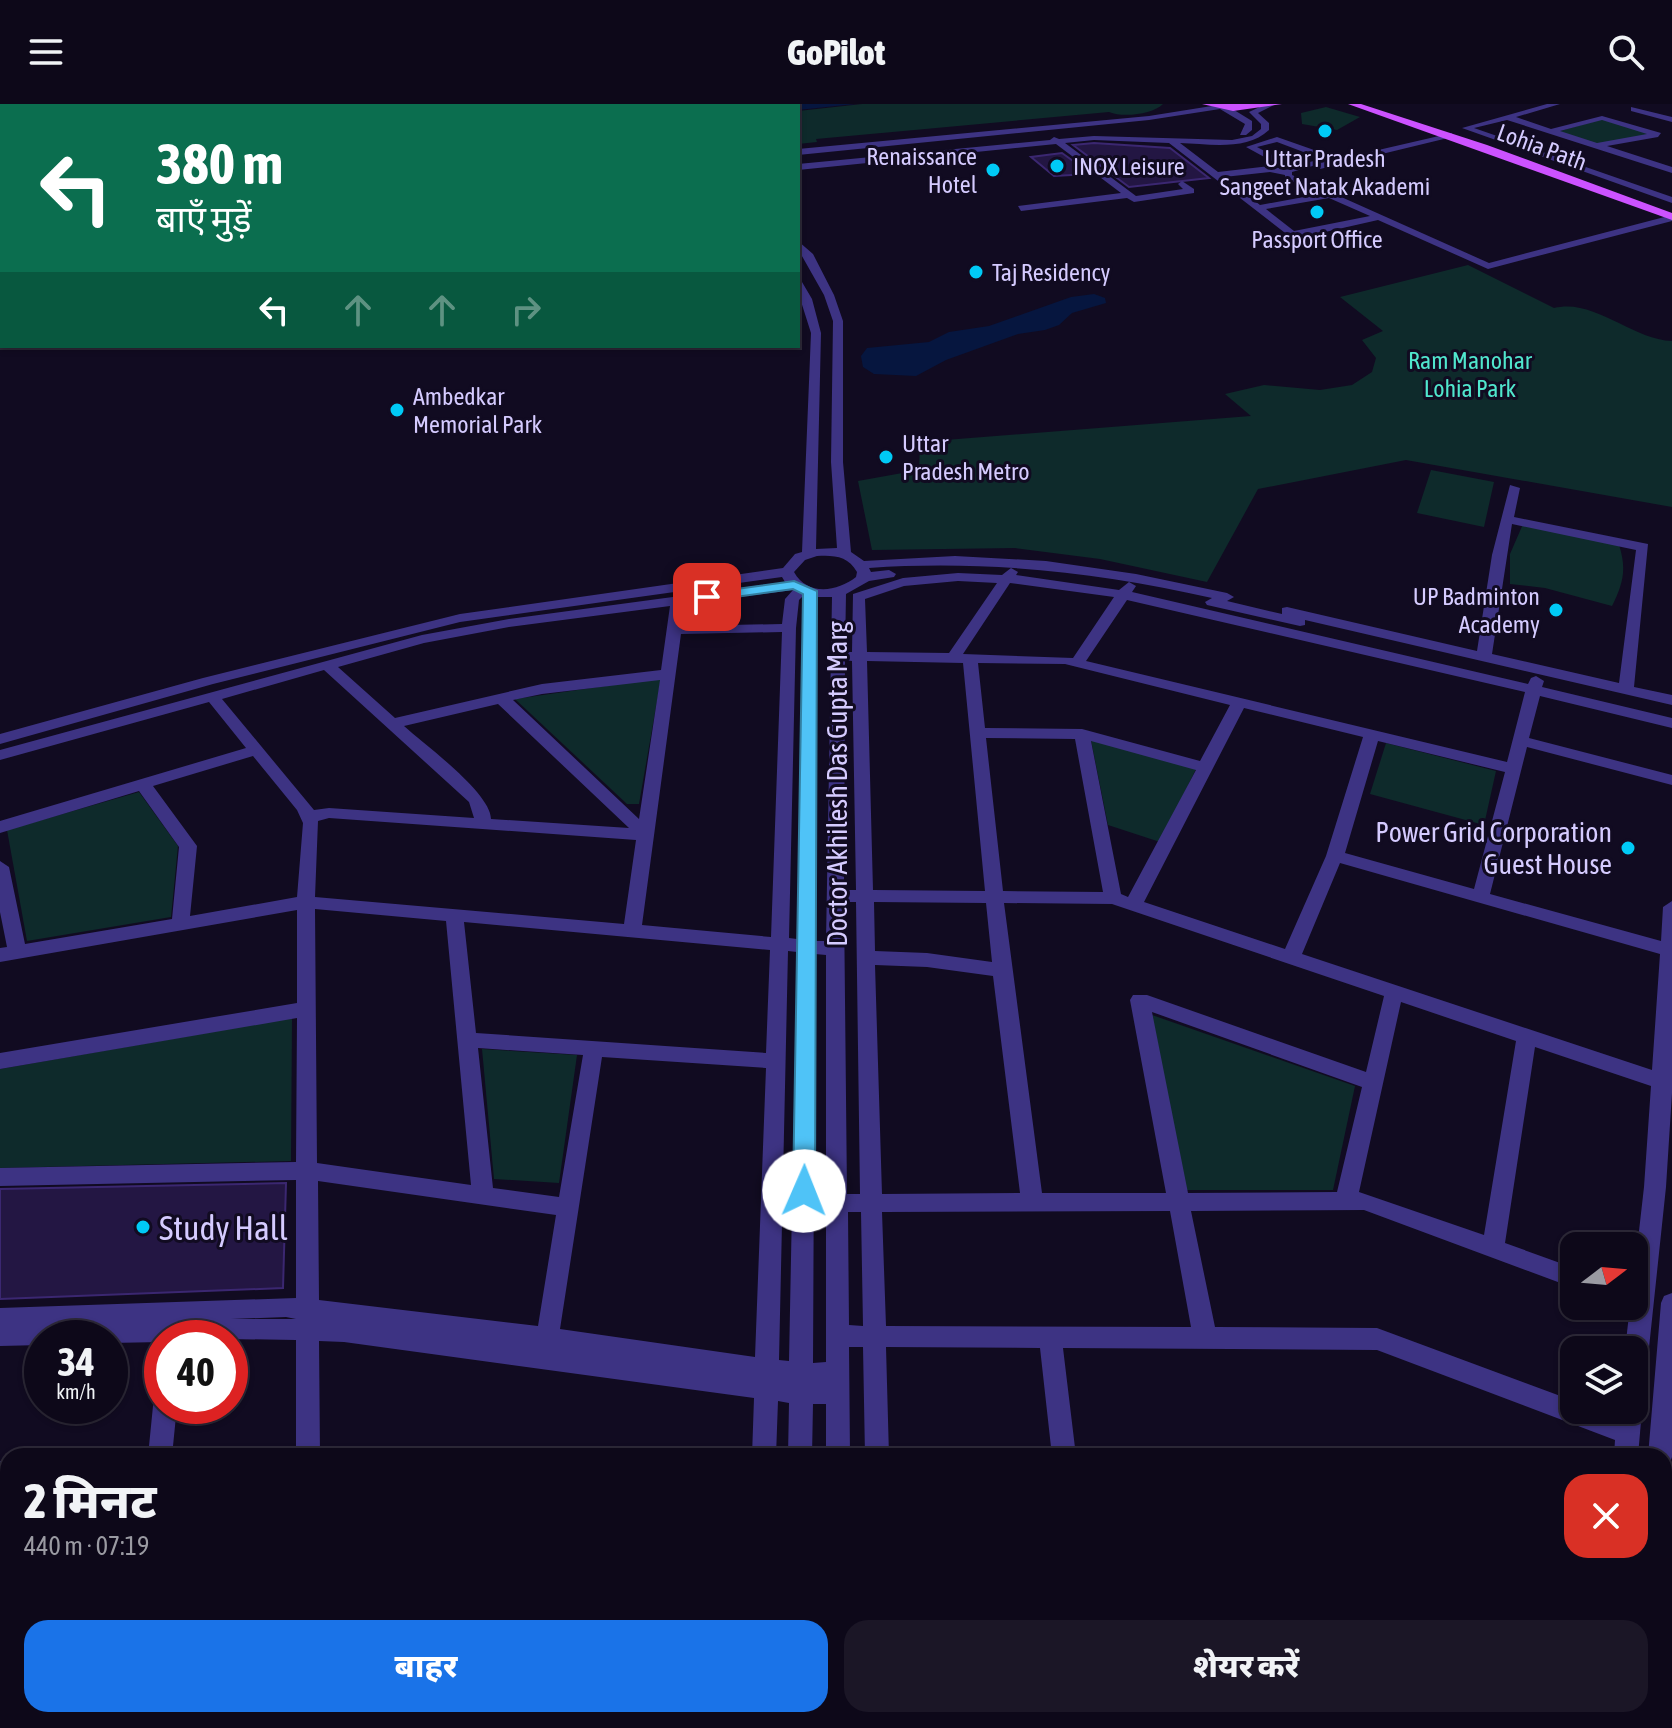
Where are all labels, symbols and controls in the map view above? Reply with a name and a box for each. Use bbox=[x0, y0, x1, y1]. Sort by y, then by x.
icon: menu bbox=[24, 30, 68, 74]
icon: search bbox=[1604, 30, 1648, 74]
text: GoPilot bbox=[787, 31, 885, 73]
street label: Lohia Path bbox=[1494, 118, 1590, 176]
marker: Uttar Pradesh Sangeet Natak Akademi bbox=[1316, 122, 1334, 140]
text: 380 m bbox=[156, 132, 283, 196]
icon: left bbox=[24, 136, 128, 240]
place label: Renaissance Hotel bbox=[866, 143, 978, 198]
place label: Uttar Pradesh Sangeet Natak Akademi bbox=[1220, 145, 1430, 200]
place label: INOX Leisure bbox=[1073, 153, 1185, 180]
marker: INOX Leisure bbox=[1048, 157, 1066, 175]
marker: Renaissance Hotel bbox=[984, 161, 1002, 179]
text: बाएँ मुड़ें bbox=[156, 198, 252, 240]
marker: Passport Office bbox=[1308, 203, 1326, 221]
place label: Passport Office bbox=[1251, 226, 1383, 253]
place label: Taj Residency bbox=[992, 259, 1111, 286]
marker: Taj Residency bbox=[967, 263, 985, 281]
icon: left bbox=[252, 288, 296, 332]
icon: ahead bbox=[336, 288, 380, 332]
icon: ahead bbox=[420, 288, 464, 332]
icon: right bbox=[504, 288, 548, 332]
park label: Ram Manohar Lohia Park bbox=[1408, 347, 1533, 402]
place label: Ambedkar Memorial Park bbox=[413, 383, 542, 438]
marker: Ambedkar Memorial Park bbox=[388, 401, 406, 419]
place label: Uttar Pradesh Metro bbox=[902, 430, 1029, 485]
marker: Uttar Pradesh Metro bbox=[877, 448, 895, 466]
pin bbox=[673, 563, 741, 631]
icon: arrive bbox=[685, 575, 729, 619]
place label: UP Badminton Academy bbox=[1413, 583, 1540, 638]
marker: UP Badminton Academy bbox=[1547, 601, 1565, 619]
street label: Doctor Akhilesh Das Gupta Marg bbox=[821, 621, 853, 947]
place label: Power Grid Corporation Guest House bbox=[1375, 816, 1612, 880]
marker: Power Grid Corporation Guest House bbox=[1619, 839, 1637, 857]
position arrow bbox=[762, 1149, 846, 1233]
place label: Study Hall bbox=[159, 1208, 288, 1247]
marker: Study Hall bbox=[134, 1218, 152, 1236]
north arrow bbox=[1560, 1232, 1648, 1320]
map controls bbox=[1560, 1232, 1648, 1424]
speed limit sign: 40 bbox=[144, 1320, 248, 1424]
button: layers bbox=[1560, 1336, 1648, 1424]
text: 34 bbox=[57, 1339, 95, 1384]
text: km/h bbox=[56, 1380, 96, 1403]
text: 2 मिनट bbox=[24, 1473, 156, 1528]
button: close bbox=[1564, 1474, 1648, 1558]
text: 440 m · 07:19 bbox=[24, 1531, 149, 1561]
button: बाहर bbox=[24, 1620, 828, 1712]
button: शेयर करें bbox=[844, 1620, 1648, 1712]

